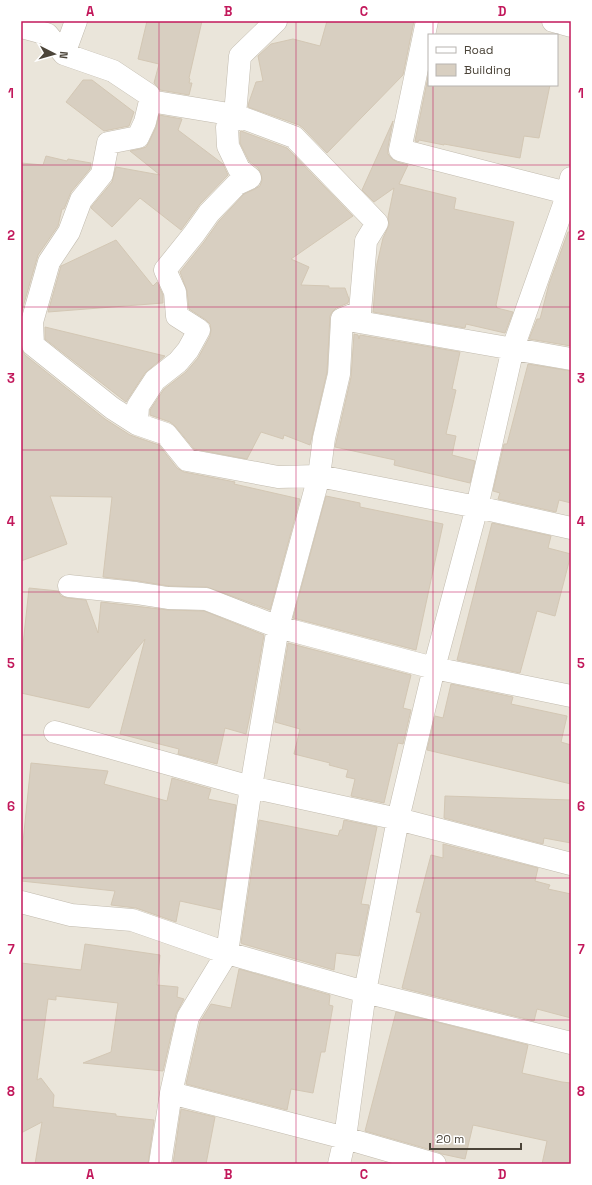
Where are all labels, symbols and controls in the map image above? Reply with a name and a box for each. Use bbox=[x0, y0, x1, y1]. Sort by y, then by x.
text: A bbox=[86, 3, 95, 20]
text: B bbox=[224, 3, 233, 20]
text: C bbox=[360, 3, 368, 20]
text: D bbox=[498, 3, 507, 20]
north arrow bbox=[34, 34, 74, 74]
legend bbox=[428, 34, 558, 86]
text: Road bbox=[464, 42, 493, 58]
text: N bbox=[57, 51, 71, 59]
text: Building bbox=[464, 62, 511, 78]
text: 1 bbox=[8, 85, 14, 102]
text: 1 bbox=[578, 85, 584, 102]
text: 2 bbox=[7, 227, 15, 244]
text: 2 bbox=[577, 227, 585, 244]
text: 3 bbox=[7, 370, 15, 387]
text: 3 bbox=[577, 370, 585, 387]
text: 4 bbox=[7, 513, 15, 530]
text: 4 bbox=[577, 513, 585, 530]
text: 5 bbox=[7, 655, 15, 672]
text: 5 bbox=[577, 655, 585, 672]
text: 6 bbox=[7, 798, 15, 815]
text: 6 bbox=[577, 798, 585, 815]
text: 7 bbox=[7, 941, 15, 958]
text: 7 bbox=[577, 941, 585, 958]
text: 8 bbox=[7, 1083, 15, 1100]
text: 8 bbox=[577, 1083, 585, 1100]
scale bar bbox=[430, 1125, 521, 1151]
text: 20 m bbox=[436, 1131, 464, 1147]
text: A bbox=[86, 1166, 95, 1183]
text: B bbox=[224, 1166, 233, 1183]
text: C bbox=[360, 1166, 368, 1183]
text: D bbox=[498, 1166, 507, 1183]

